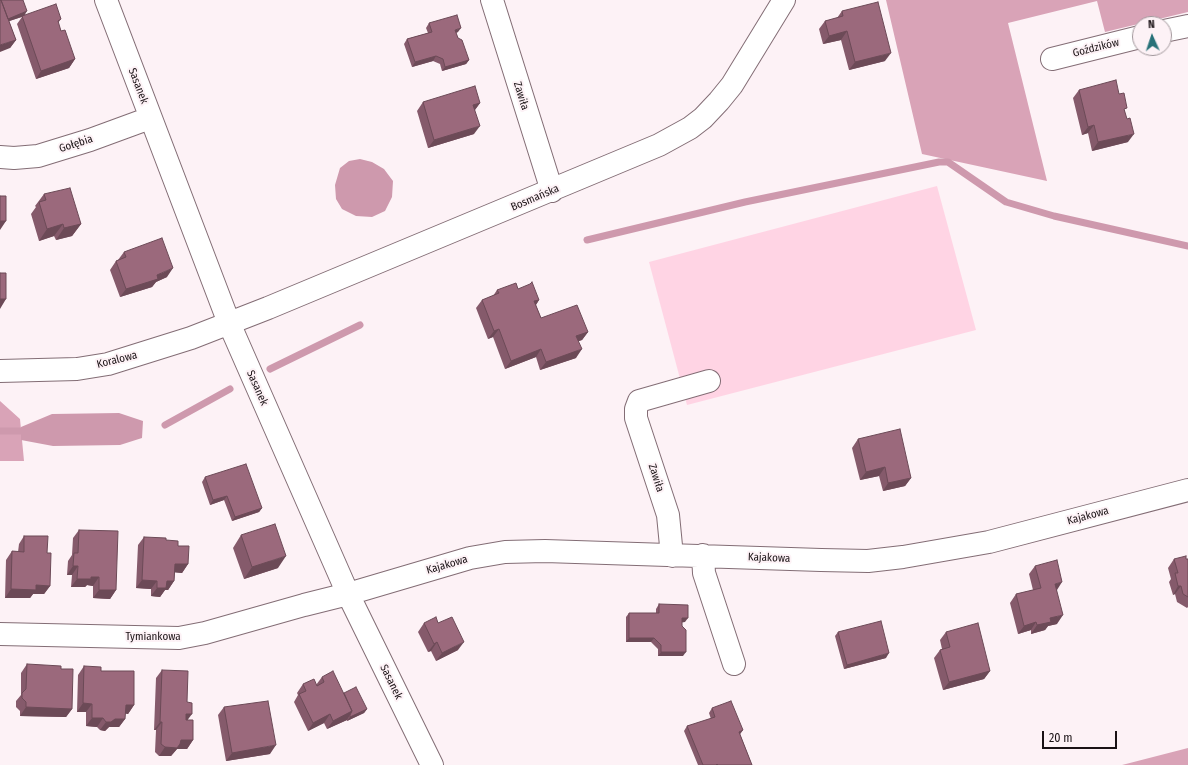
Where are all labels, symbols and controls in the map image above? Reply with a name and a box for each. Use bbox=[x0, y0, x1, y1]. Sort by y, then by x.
north arrow bbox=[1132, 16, 1172, 56]
text: N bbox=[1148, 18, 1155, 31]
street label: Goździków bbox=[1071, 36, 1121, 60]
street label: Sasanek bbox=[125, 66, 151, 106]
street label: Zawiła bbox=[510, 80, 532, 112]
street label: Gołębia bbox=[57, 132, 95, 156]
street label: Bosmańska bbox=[509, 182, 561, 214]
street label: Koralowa bbox=[95, 349, 139, 371]
street label: Sasanek bbox=[243, 368, 271, 408]
street label: Zawiła bbox=[645, 462, 667, 494]
street label: Kajakowa bbox=[1066, 504, 1110, 528]
street label: Kajakowa bbox=[748, 551, 790, 565]
street label: Kajakowa bbox=[425, 553, 469, 577]
street label: Tymiankowa bbox=[125, 630, 181, 644]
street label: Sasanek bbox=[377, 662, 405, 702]
scale bar bbox=[1044, 723, 1119, 749]
text: 20 m bbox=[1049, 731, 1073, 745]

